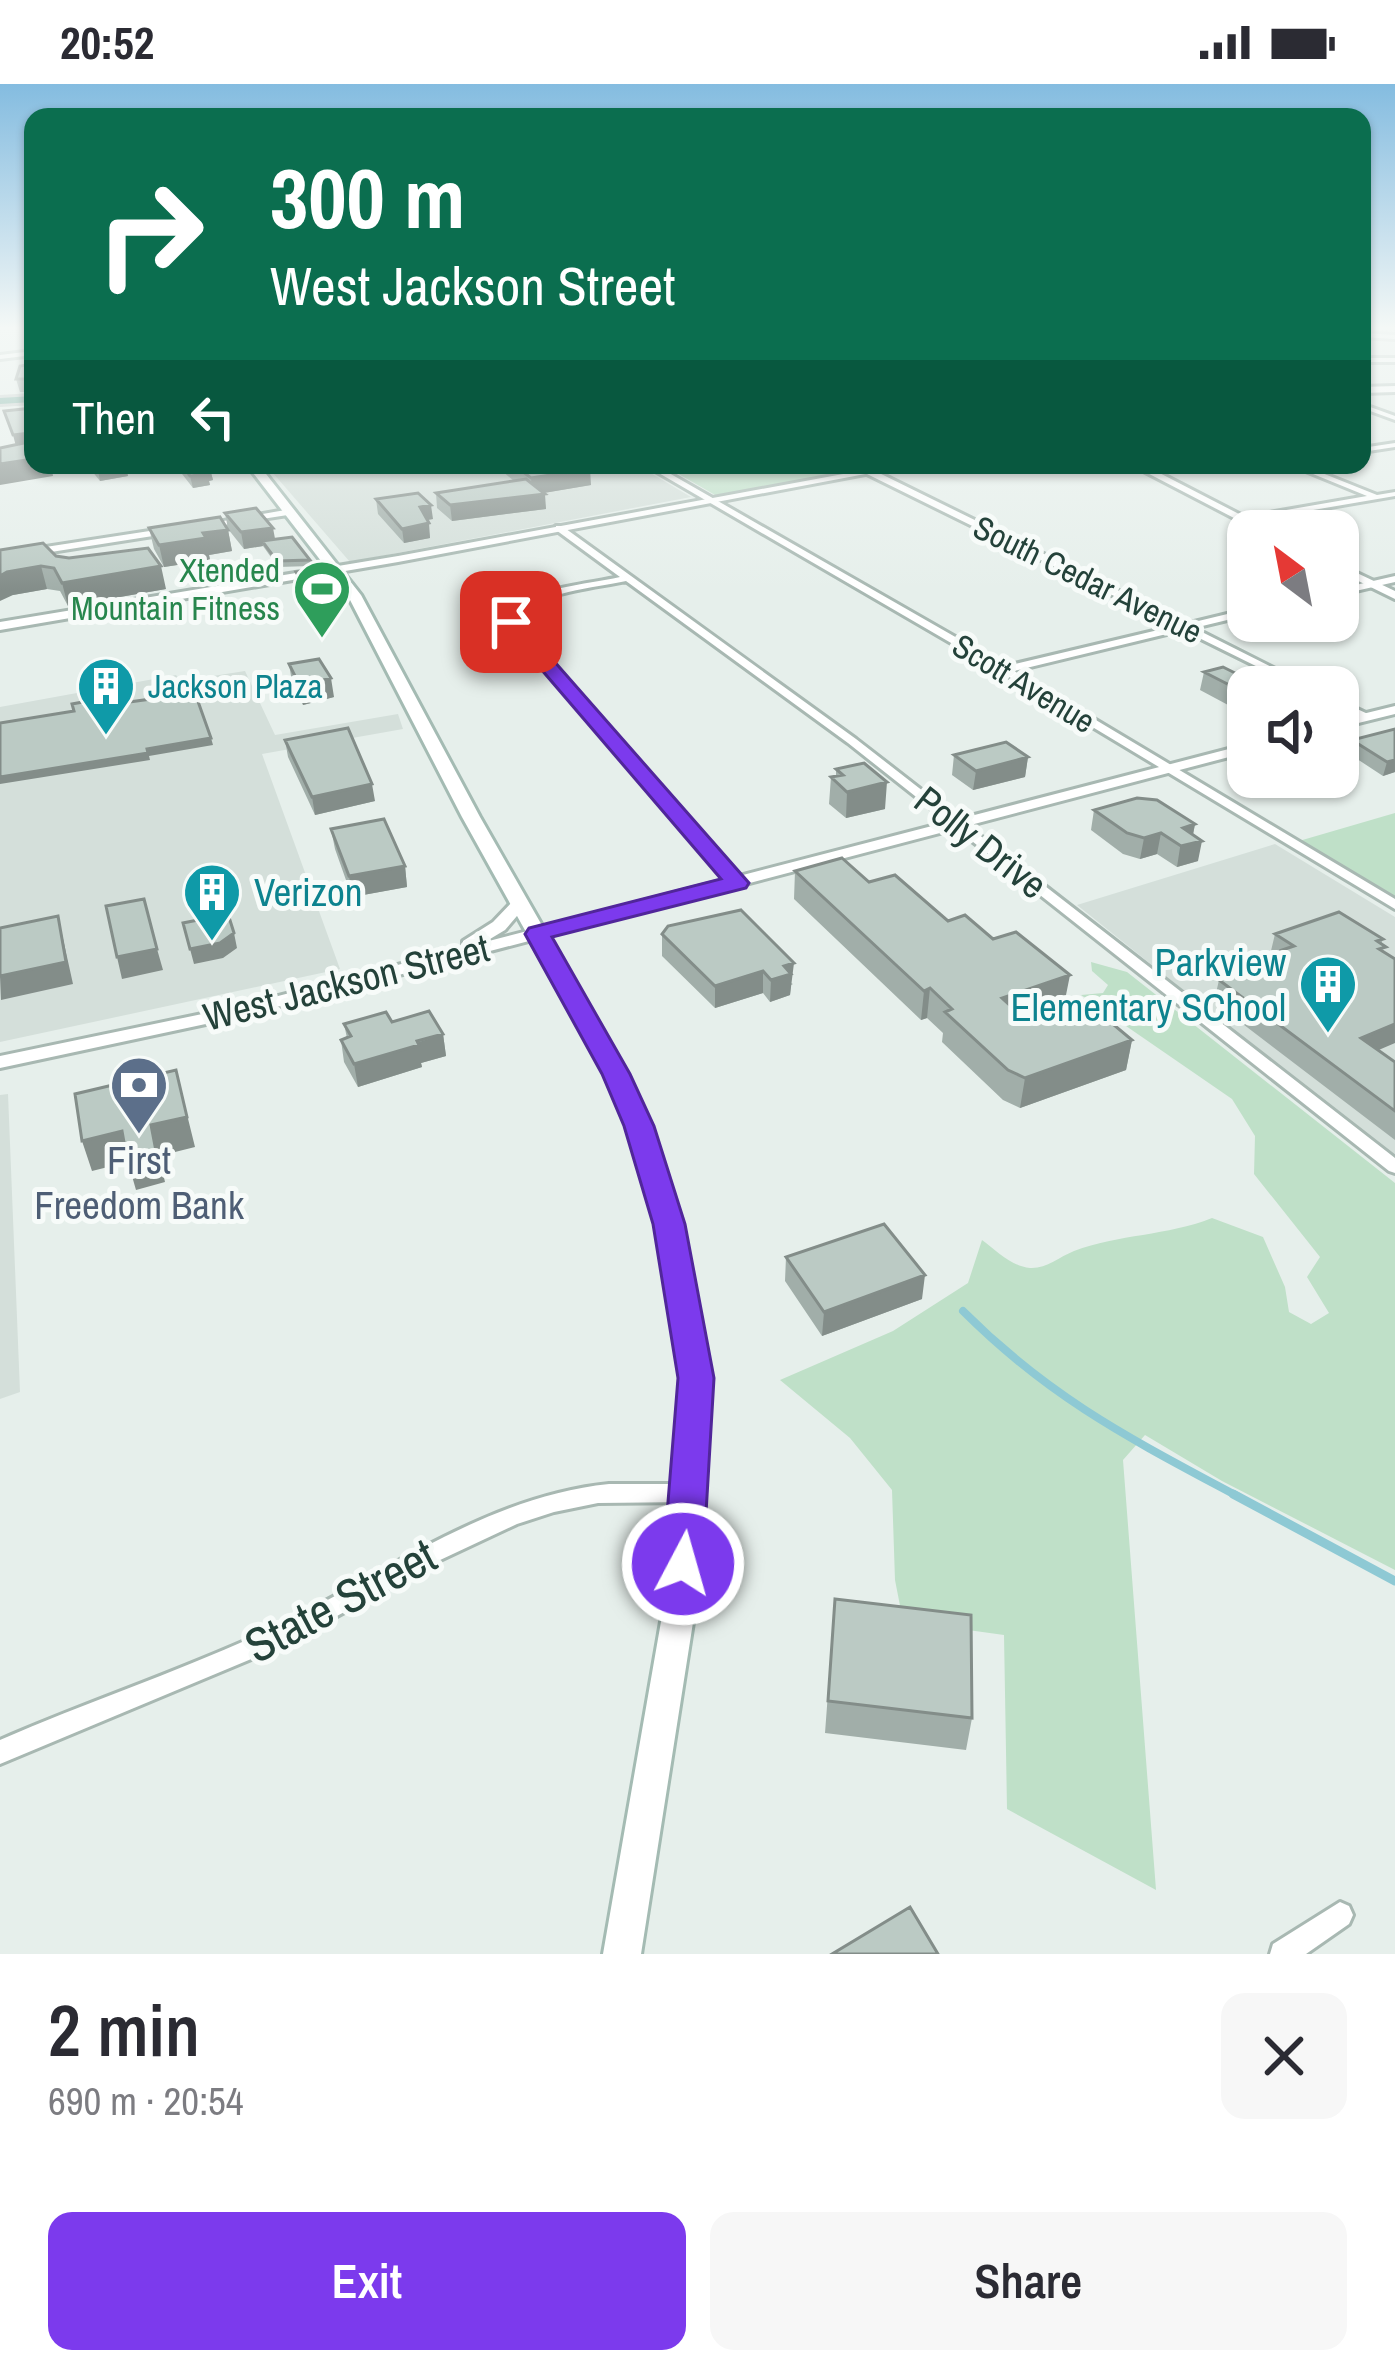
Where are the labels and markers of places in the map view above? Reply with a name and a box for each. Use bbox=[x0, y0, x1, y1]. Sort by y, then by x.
place label: Xtended Mountain Fitness bbox=[71, 548, 280, 630]
sports icon: Xtended Mountain Fitness bbox=[291, 558, 353, 640]
pin bbox=[460, 571, 562, 673]
building icon: Jackson Plaza bbox=[75, 655, 137, 737]
place label: Jackson Plaza bbox=[148, 664, 322, 708]
building icon: Verizon bbox=[181, 861, 243, 943]
place label: Verizon bbox=[254, 866, 362, 918]
place label: Parkview Elementary SChool bbox=[1011, 936, 1287, 1033]
building icon: Parkview Elementary SChool bbox=[1297, 953, 1359, 1035]
bank icon: First Freedom Bank bbox=[108, 1054, 170, 1136]
place label: First Freedom Bank bbox=[34, 1134, 245, 1231]

